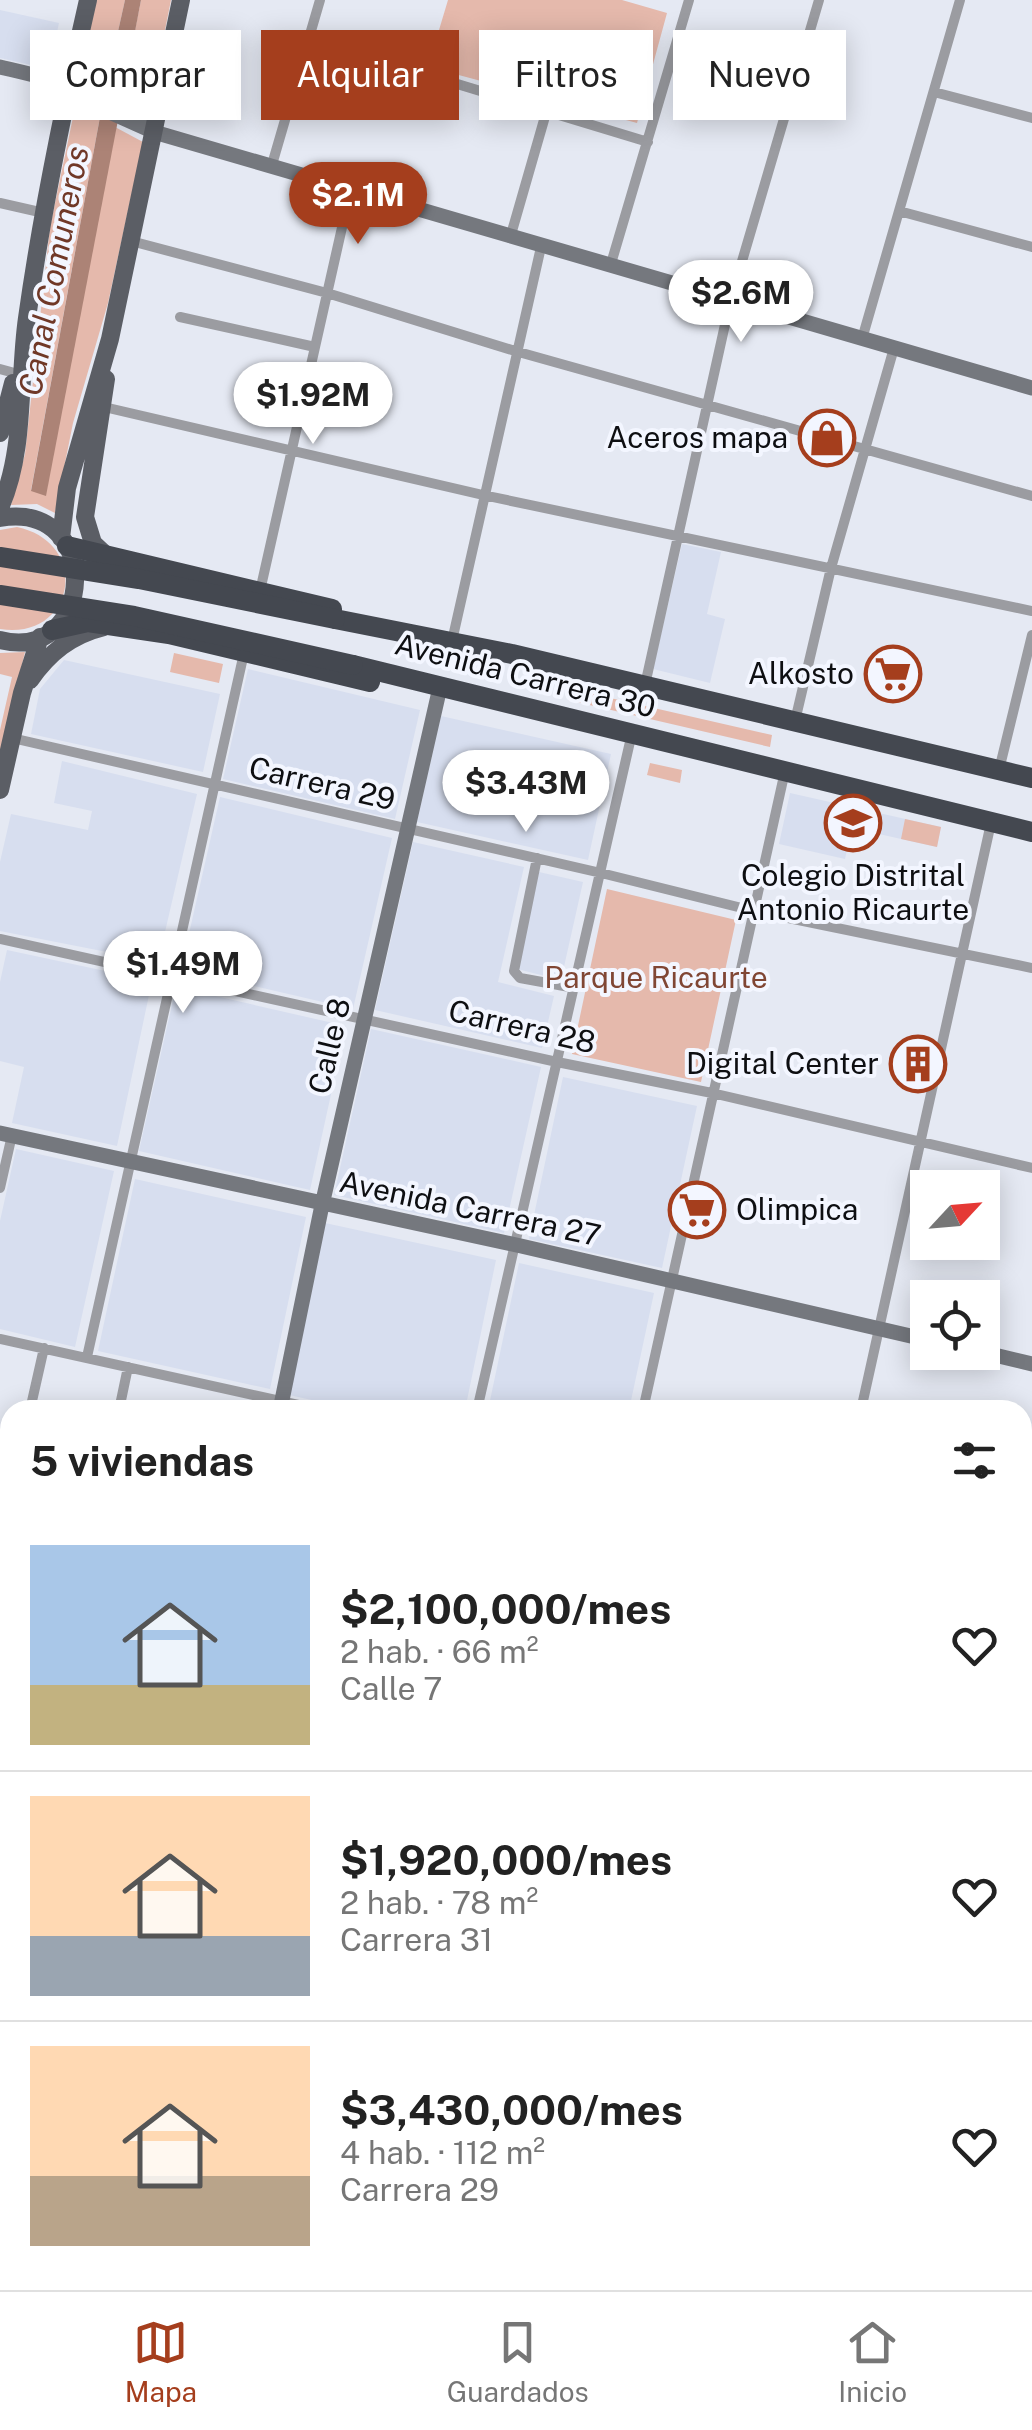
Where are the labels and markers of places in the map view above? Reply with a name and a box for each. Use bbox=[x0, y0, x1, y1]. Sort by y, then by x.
pin: $2.1M bbox=[288, 162, 428, 247]
pin: $2.6M bbox=[671, 260, 811, 345]
pin: $1.92M bbox=[232, 362, 394, 447]
shop icon: Aceros mapa bbox=[797, 408, 857, 468]
place label: Aceros mapa bbox=[606, 419, 788, 455]
supermarket icon: Alkosto bbox=[863, 644, 923, 704]
place label: Alkosto bbox=[748, 655, 854, 691]
pin: $3.43M bbox=[445, 750, 607, 835]
school or university icon: Colegio Distrital Antonio Ricaurte bbox=[823, 793, 883, 853]
place label: Colegio Distrital Antonio Ricaurte bbox=[737, 857, 969, 927]
pin: $1.49M bbox=[102, 931, 264, 1016]
building icon: Digital Center bbox=[888, 1034, 948, 1094]
place label: Digital Center bbox=[686, 1045, 879, 1081]
supermarket icon: Olimpica bbox=[667, 1180, 727, 1240]
place label: Olimpica bbox=[736, 1191, 858, 1227]

